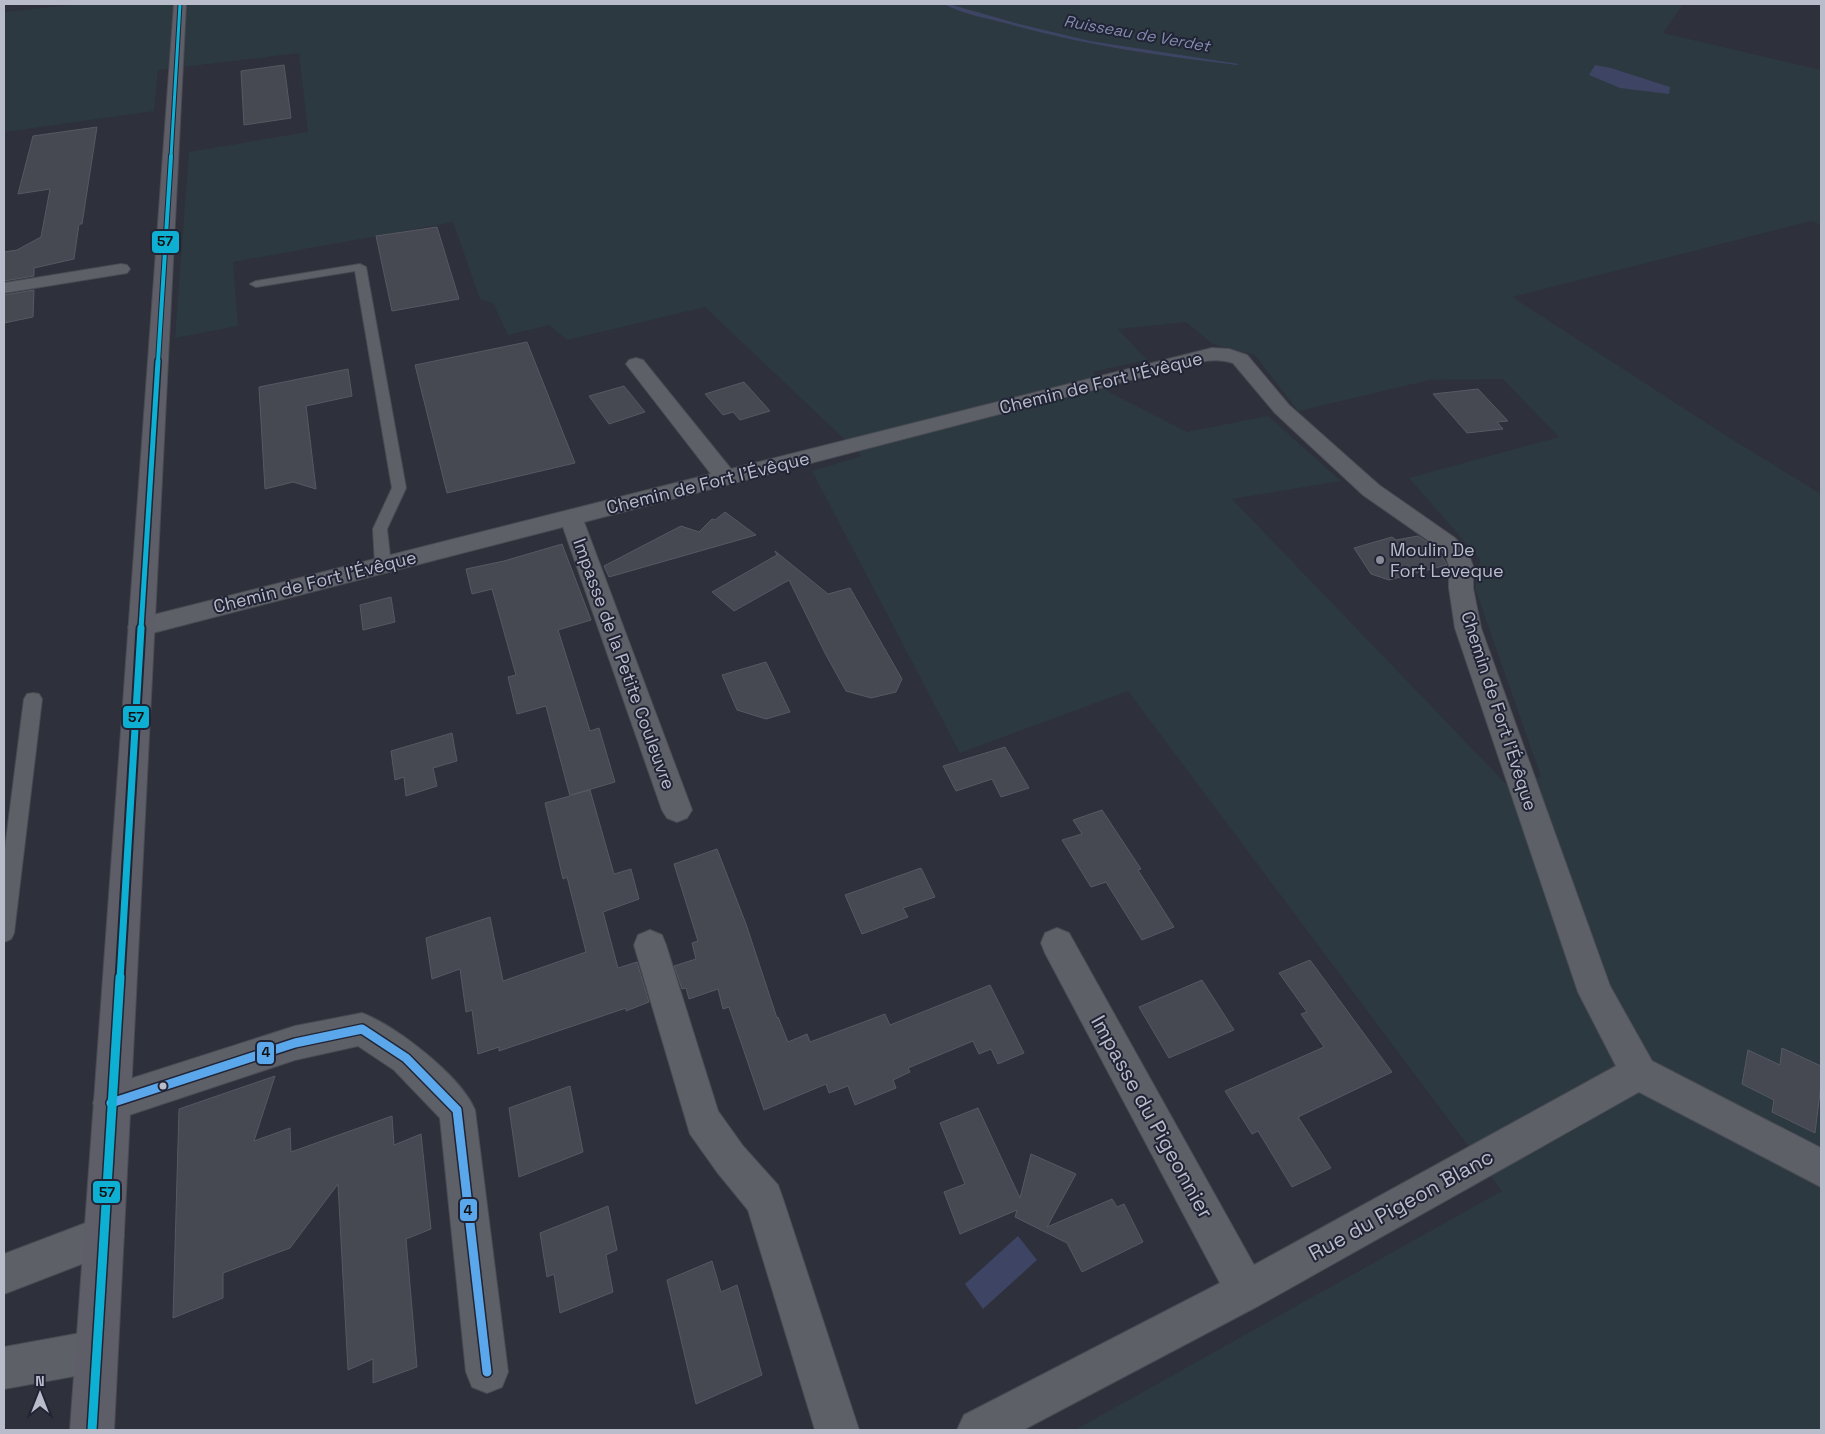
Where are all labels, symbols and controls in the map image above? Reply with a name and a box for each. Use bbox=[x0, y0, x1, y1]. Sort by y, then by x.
water label: Ruisseau de Verdet bbox=[1062, 10, 1213, 57]
line badge: 57 bbox=[151, 230, 180, 254]
text: 57 bbox=[157, 232, 173, 250]
street label: Chemin de Fort l'Évêque bbox=[997, 346, 1205, 419]
street label: Chemin de Fort l'Évêque bbox=[604, 446, 812, 519]
street label: Impasse de la Petite Couleuvre bbox=[568, 535, 681, 793]
place label: Moulin De Fort Leveque bbox=[1390, 538, 1504, 582]
street label: Chemin de Fort l'Évêque bbox=[211, 545, 419, 618]
marker: Moulin De Fort Leveque bbox=[1374, 554, 1386, 566]
street label: Chemin de Fort l'Évêque bbox=[1456, 608, 1543, 814]
line badge: 57 bbox=[122, 705, 150, 729]
text: 57 bbox=[128, 708, 144, 726]
street label: Impasse du Pigeonnier bbox=[1085, 1010, 1220, 1223]
line badge: 4 bbox=[256, 1041, 275, 1065]
text: 4 bbox=[262, 1043, 271, 1061]
unlabelled marker bbox=[158, 1081, 168, 1091]
street label: Rue du Pigeon Blanc bbox=[1304, 1143, 1498, 1267]
line badge: 57 bbox=[92, 1180, 121, 1204]
text: 57 bbox=[99, 1183, 115, 1201]
line badge: 4 bbox=[459, 1198, 478, 1222]
text: 4 bbox=[464, 1201, 473, 1219]
north arrow bbox=[15, 1369, 65, 1419]
text: N bbox=[35, 1372, 45, 1390]

